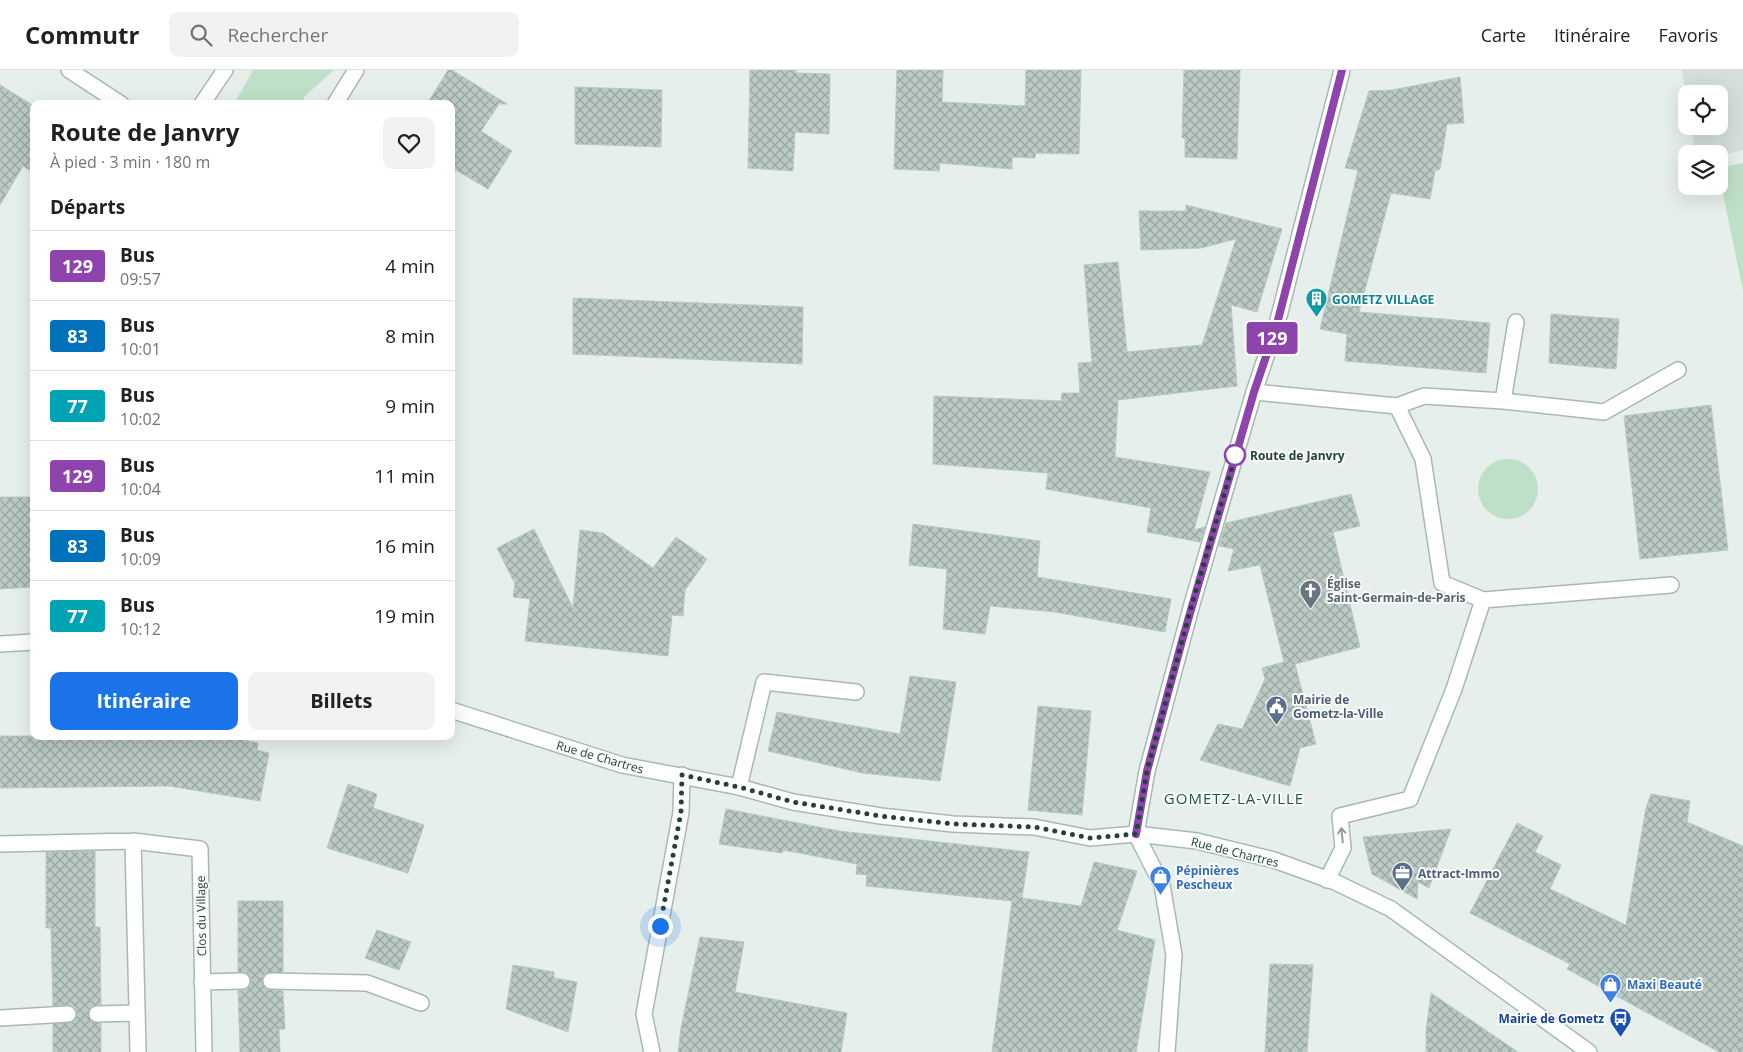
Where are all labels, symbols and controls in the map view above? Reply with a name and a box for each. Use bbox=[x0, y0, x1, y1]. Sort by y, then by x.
search box bbox=[169, 12, 519, 57]
text: Commutr bbox=[25, 18, 139, 51]
icon: search bbox=[187, 21, 215, 49]
text: Rechercher bbox=[227, 22, 328, 48]
text: Carte bbox=[1481, 23, 1526, 47]
text: Itinéraire bbox=[1554, 23, 1630, 47]
text: Favoris bbox=[1658, 23, 1718, 47]
map controls bbox=[1678, 85, 1728, 195]
button: locate bbox=[1678, 85, 1728, 135]
text: Route de Janvry bbox=[50, 115, 239, 148]
button: heart bbox=[383, 117, 435, 169]
button: layers bbox=[1678, 145, 1728, 195]
text: À pied · 3 min · 180 m bbox=[50, 151, 210, 173]
text: Départs bbox=[50, 194, 125, 220]
text: Bus bbox=[120, 242, 155, 268]
text: 4 min bbox=[385, 253, 435, 279]
text: 129 bbox=[62, 254, 93, 278]
text: 09:57 bbox=[120, 268, 161, 290]
building icon: GOMETZ VILLAGE bbox=[1304, 287, 1328, 318]
place label: GOMETZ VILLAGE bbox=[1332, 291, 1435, 308]
text: Bus bbox=[120, 312, 155, 338]
line badge: 129 bbox=[1243, 322, 1301, 354]
text: 8 min bbox=[385, 323, 435, 349]
text: 83 bbox=[67, 324, 88, 348]
text: 129 bbox=[1257, 326, 1287, 350]
text: 10:01 bbox=[120, 338, 161, 360]
text: Bus bbox=[120, 382, 155, 408]
text: 9 min bbox=[385, 393, 435, 419]
text: 77 bbox=[67, 394, 88, 418]
text: 10:02 bbox=[120, 408, 161, 430]
marker: Route de Janvry bbox=[1224, 444, 1246, 466]
place label: Route de Janvry bbox=[1250, 447, 1345, 464]
text: Bus bbox=[120, 452, 155, 478]
text: 11 min bbox=[374, 463, 435, 489]
text: 129 bbox=[62, 464, 93, 488]
text: 10:04 bbox=[120, 478, 161, 500]
text: Bus bbox=[120, 522, 155, 548]
text: 16 min bbox=[374, 533, 435, 559]
text: 83 bbox=[67, 534, 88, 558]
text: 10:09 bbox=[120, 548, 161, 570]
place label: Église Saint-Germain-de-Paris bbox=[1327, 575, 1466, 606]
church icon: Église Saint-Germain-de-Paris bbox=[1299, 578, 1323, 609]
text: Bus bbox=[120, 592, 155, 618]
text: 19 min bbox=[374, 603, 435, 629]
text: 77 bbox=[67, 604, 88, 628]
text: 10:12 bbox=[120, 618, 161, 640]
button: Itinéraire bbox=[50, 672, 238, 730]
button: Billets bbox=[248, 672, 435, 730]
place label: Mairie de Gometz-la-Ville bbox=[1293, 691, 1384, 722]
public building icon: Mairie de Gometz-la-Ville bbox=[1265, 694, 1289, 725]
street label: Rue de Chartres bbox=[554, 736, 646, 778]
district label: GOMETZ-LA-VILLE bbox=[1164, 788, 1304, 808]
one-way arrow bbox=[1337, 827, 1347, 843]
street label: Rue de Chartres bbox=[1189, 833, 1281, 871]
office icon: Attract-Immo bbox=[1390, 861, 1414, 892]
place label: Pépinières Pescheux bbox=[1176, 862, 1239, 893]
shop icon: Pépinières Pescheux bbox=[1148, 865, 1172, 896]
place label: Attract-Immo bbox=[1418, 865, 1500, 882]
street label: Clos du Village bbox=[192, 875, 210, 956]
your location bbox=[648, 914, 673, 939]
shop icon: Maxi Beauté bbox=[1599, 972, 1623, 1003]
place label: Maxi Beauté bbox=[1627, 976, 1702, 993]
bus stop icon: Mairie de Gometz bbox=[1608, 1006, 1632, 1037]
place label: Mairie de Gometz bbox=[1499, 1010, 1604, 1027]

